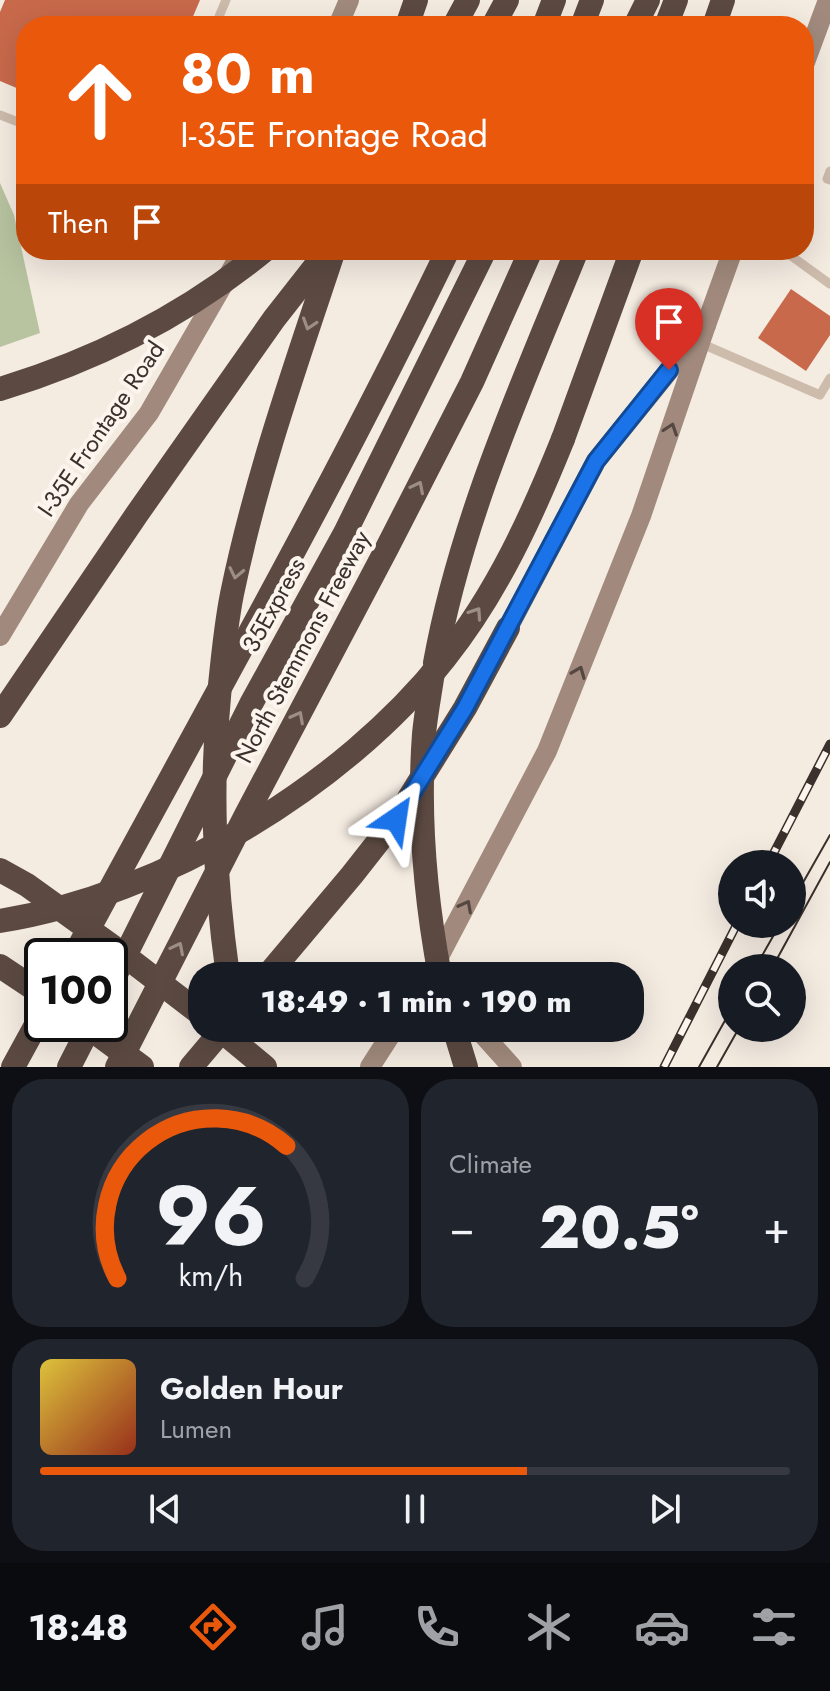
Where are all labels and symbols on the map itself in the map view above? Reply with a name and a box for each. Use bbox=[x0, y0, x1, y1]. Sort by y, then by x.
pin bbox=[635, 288, 703, 370]
one-way arrow bbox=[302, 317, 318, 330]
street label: I-35E Frontage Road bbox=[29, 334, 173, 524]
one-way arrow bbox=[661, 423, 677, 437]
one-way arrow bbox=[409, 480, 424, 495]
street label: North Stemmons Freeway bbox=[226, 524, 379, 769]
street label: 35Express bbox=[233, 551, 314, 658]
one-way arrow bbox=[228, 566, 245, 580]
one-way arrow bbox=[466, 608, 481, 622]
one-way arrow bbox=[569, 666, 585, 680]
one-way arrow bbox=[289, 711, 304, 725]
position arrow bbox=[354, 777, 438, 861]
one-way arrow bbox=[456, 900, 471, 914]
speed limit sign: 100 bbox=[24, 938, 128, 1042]
one-way arrow bbox=[169, 941, 184, 956]

